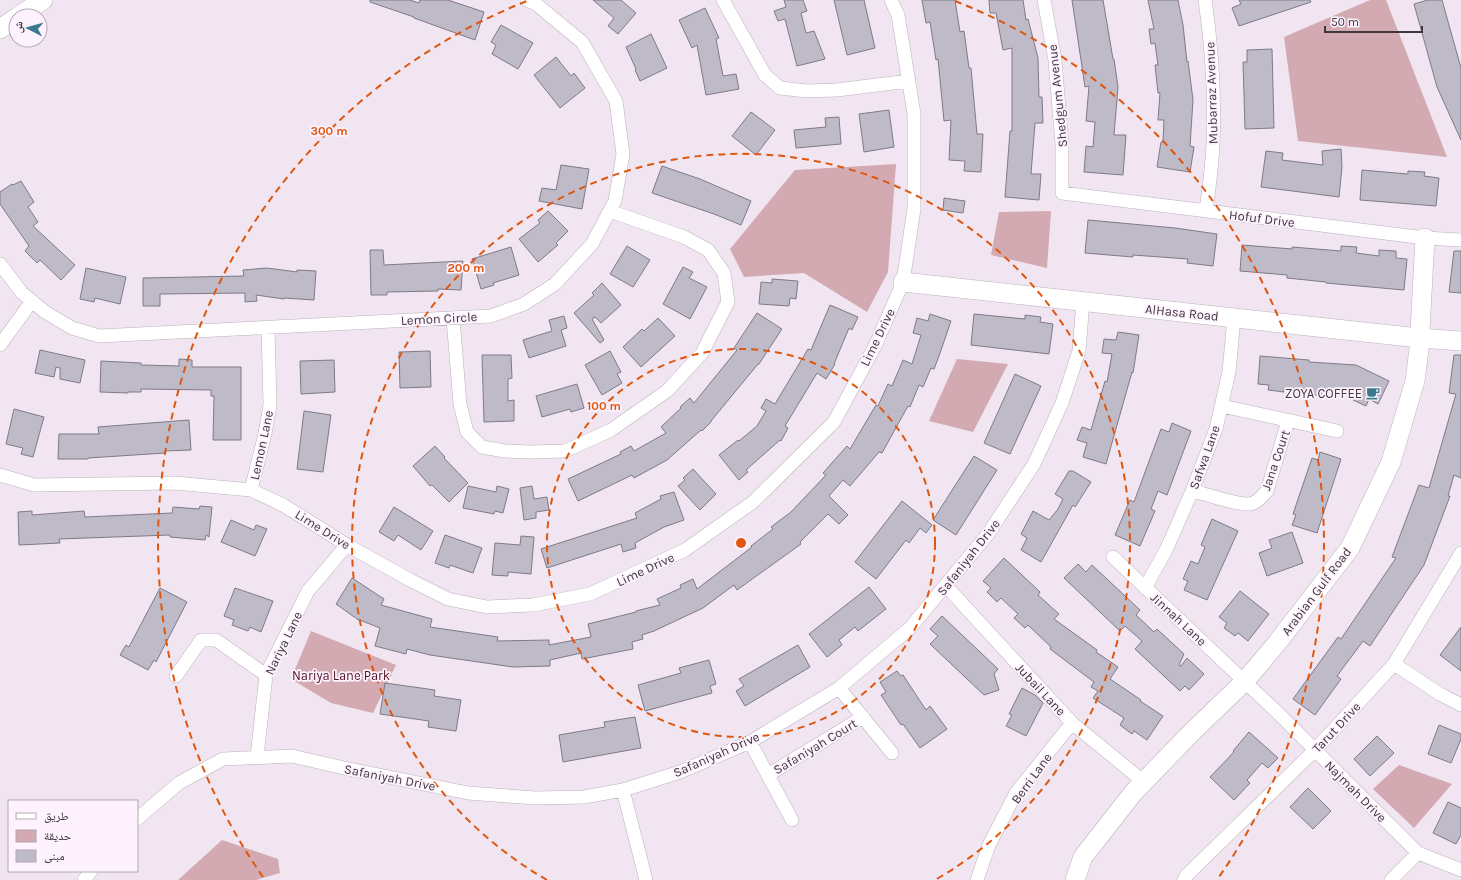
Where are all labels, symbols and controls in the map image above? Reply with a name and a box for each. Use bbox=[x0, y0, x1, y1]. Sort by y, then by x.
north arrow bbox=[8, 8, 48, 48]
scale bar bbox=[1325, 8, 1422, 34]
text: 50 m bbox=[1331, 15, 1359, 29]
text: ش bbox=[11, 20, 27, 34]
street label: Mubarraz Avenue bbox=[1202, 41, 1221, 144]
street label: Shedgum Avenue bbox=[1045, 43, 1070, 148]
text: 300 m bbox=[310, 124, 348, 138]
street label: Hofuf Drive bbox=[1228, 207, 1296, 230]
text: 200 m bbox=[448, 261, 484, 275]
street label: AlHasa Road bbox=[1144, 301, 1220, 324]
street label: Lime Drive bbox=[857, 306, 898, 368]
street label: Lemon Circle bbox=[400, 309, 478, 328]
cafe icon: ZOYA COFFEE bbox=[1365, 385, 1381, 401]
place label: ZOYA COFFEE bbox=[1285, 386, 1362, 401]
text: 100 m bbox=[587, 399, 621, 413]
street label: Lemon Lane bbox=[247, 409, 276, 481]
street label: Safwa Lane bbox=[1186, 423, 1223, 491]
street label: Jana Court bbox=[1258, 428, 1293, 492]
street label: Lime Drive bbox=[292, 507, 353, 552]
street label: Safaniyah Drive bbox=[934, 516, 1003, 599]
centre of rings bbox=[734, 536, 748, 550]
street label: Arabian Gulf Road bbox=[1278, 544, 1354, 638]
street label: Lime Drive bbox=[614, 549, 677, 589]
street label: Jinnah Lane bbox=[1148, 590, 1210, 649]
street label: Nariya Lane bbox=[262, 609, 305, 677]
street label: Jubail Lane bbox=[1013, 660, 1069, 719]
park label: Nariya Lane Park bbox=[292, 668, 390, 683]
street label: Tarut Drive bbox=[1309, 699, 1364, 756]
street label: Safaniyah Court bbox=[771, 715, 860, 777]
street label: Safaniyah Drive bbox=[671, 729, 762, 780]
street label: Berri Lane bbox=[1008, 750, 1055, 807]
street label: Najmah Drive bbox=[1322, 758, 1390, 825]
street label: Safaniyah Drive bbox=[343, 761, 437, 794]
legend bbox=[8, 800, 138, 872]
text: طريق bbox=[44, 809, 69, 823]
text: حديقة bbox=[44, 829, 72, 843]
text: مبنى bbox=[44, 849, 65, 863]

